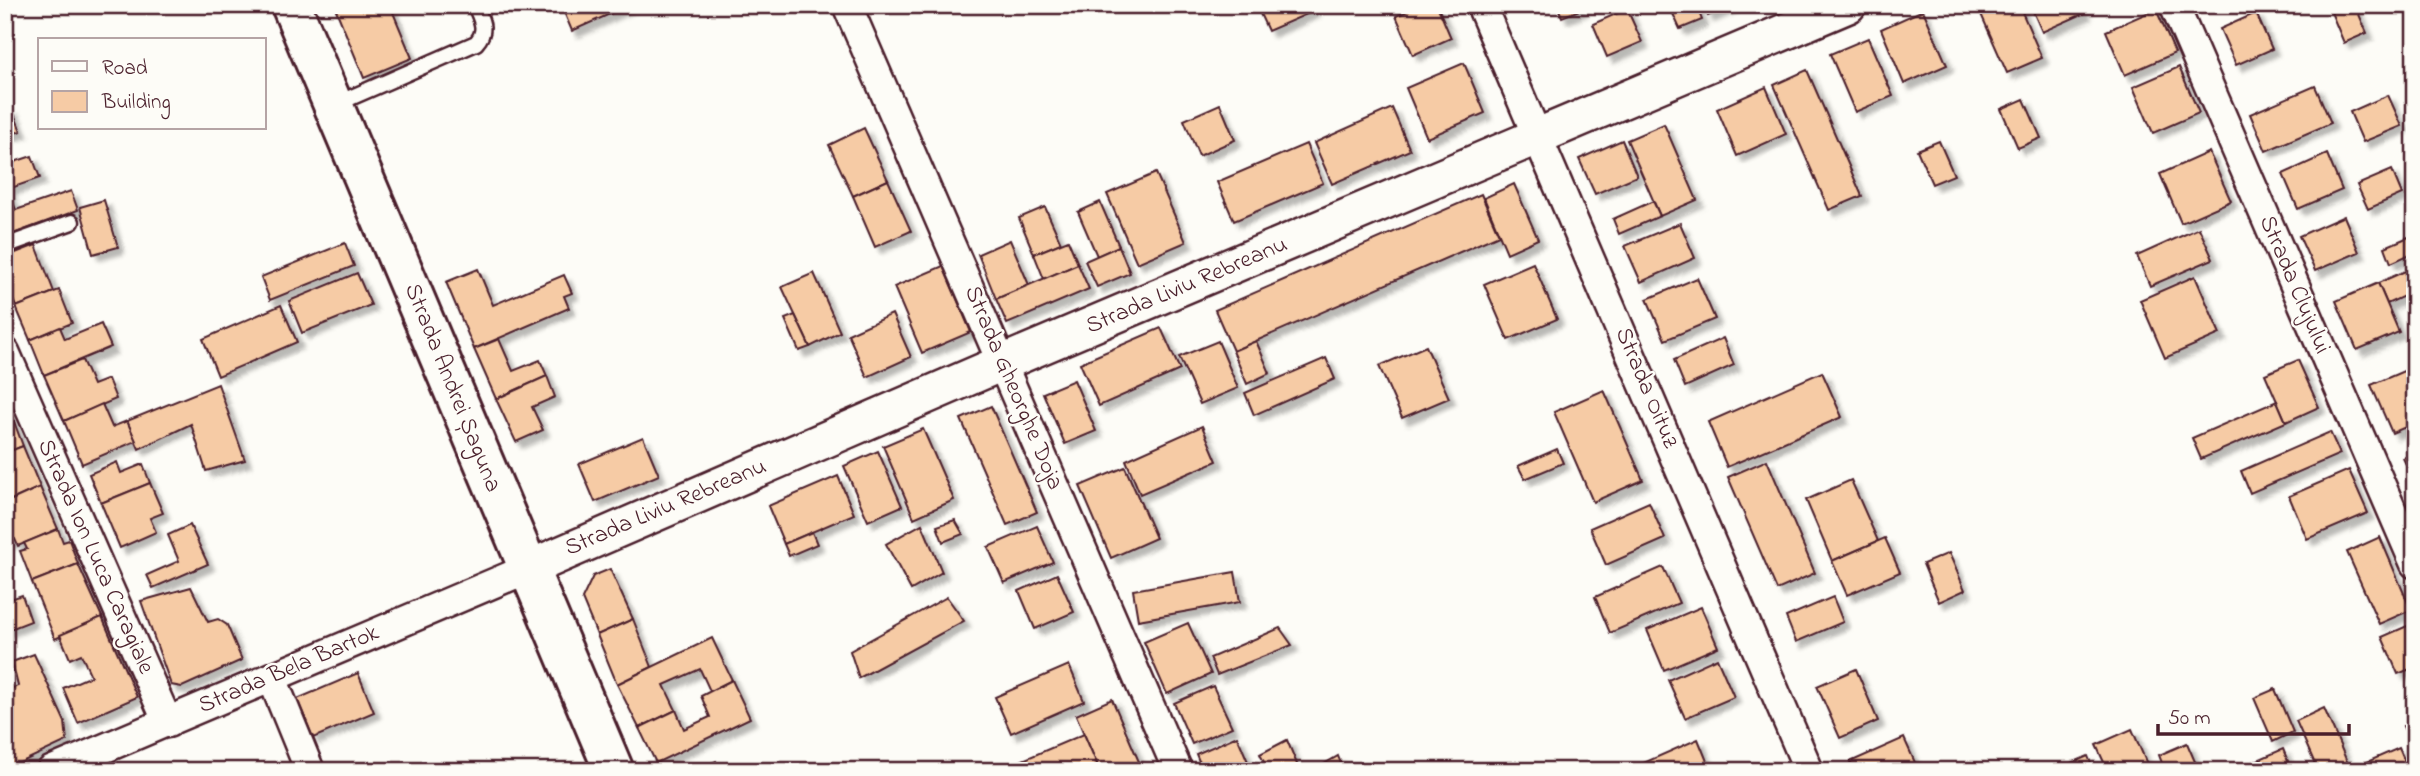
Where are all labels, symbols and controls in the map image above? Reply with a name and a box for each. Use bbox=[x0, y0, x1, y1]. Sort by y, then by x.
legend bbox=[38, 38, 266, 130]
text: Road bbox=[102, 54, 148, 84]
text: Building bbox=[101, 88, 171, 120]
street label: Strada Clujului bbox=[2249, 210, 2339, 360]
street label: Strada Liviu Rebreanu bbox=[1081, 228, 1293, 344]
street label: Strada Andrei Șaguna bbox=[394, 278, 510, 498]
street label: Strada Gheorghe Doja bbox=[954, 280, 1072, 496]
street label: Strada Oituz bbox=[1605, 322, 1688, 455]
street label: Strada Ion Luca Caragiale bbox=[27, 434, 163, 680]
street label: Strada Liviu Rebreanu bbox=[560, 450, 772, 566]
street label: Strada Bela Bartok bbox=[193, 616, 385, 724]
scale bar bbox=[2158, 692, 2348, 736]
text: 50 m bbox=[2168, 704, 2211, 734]

